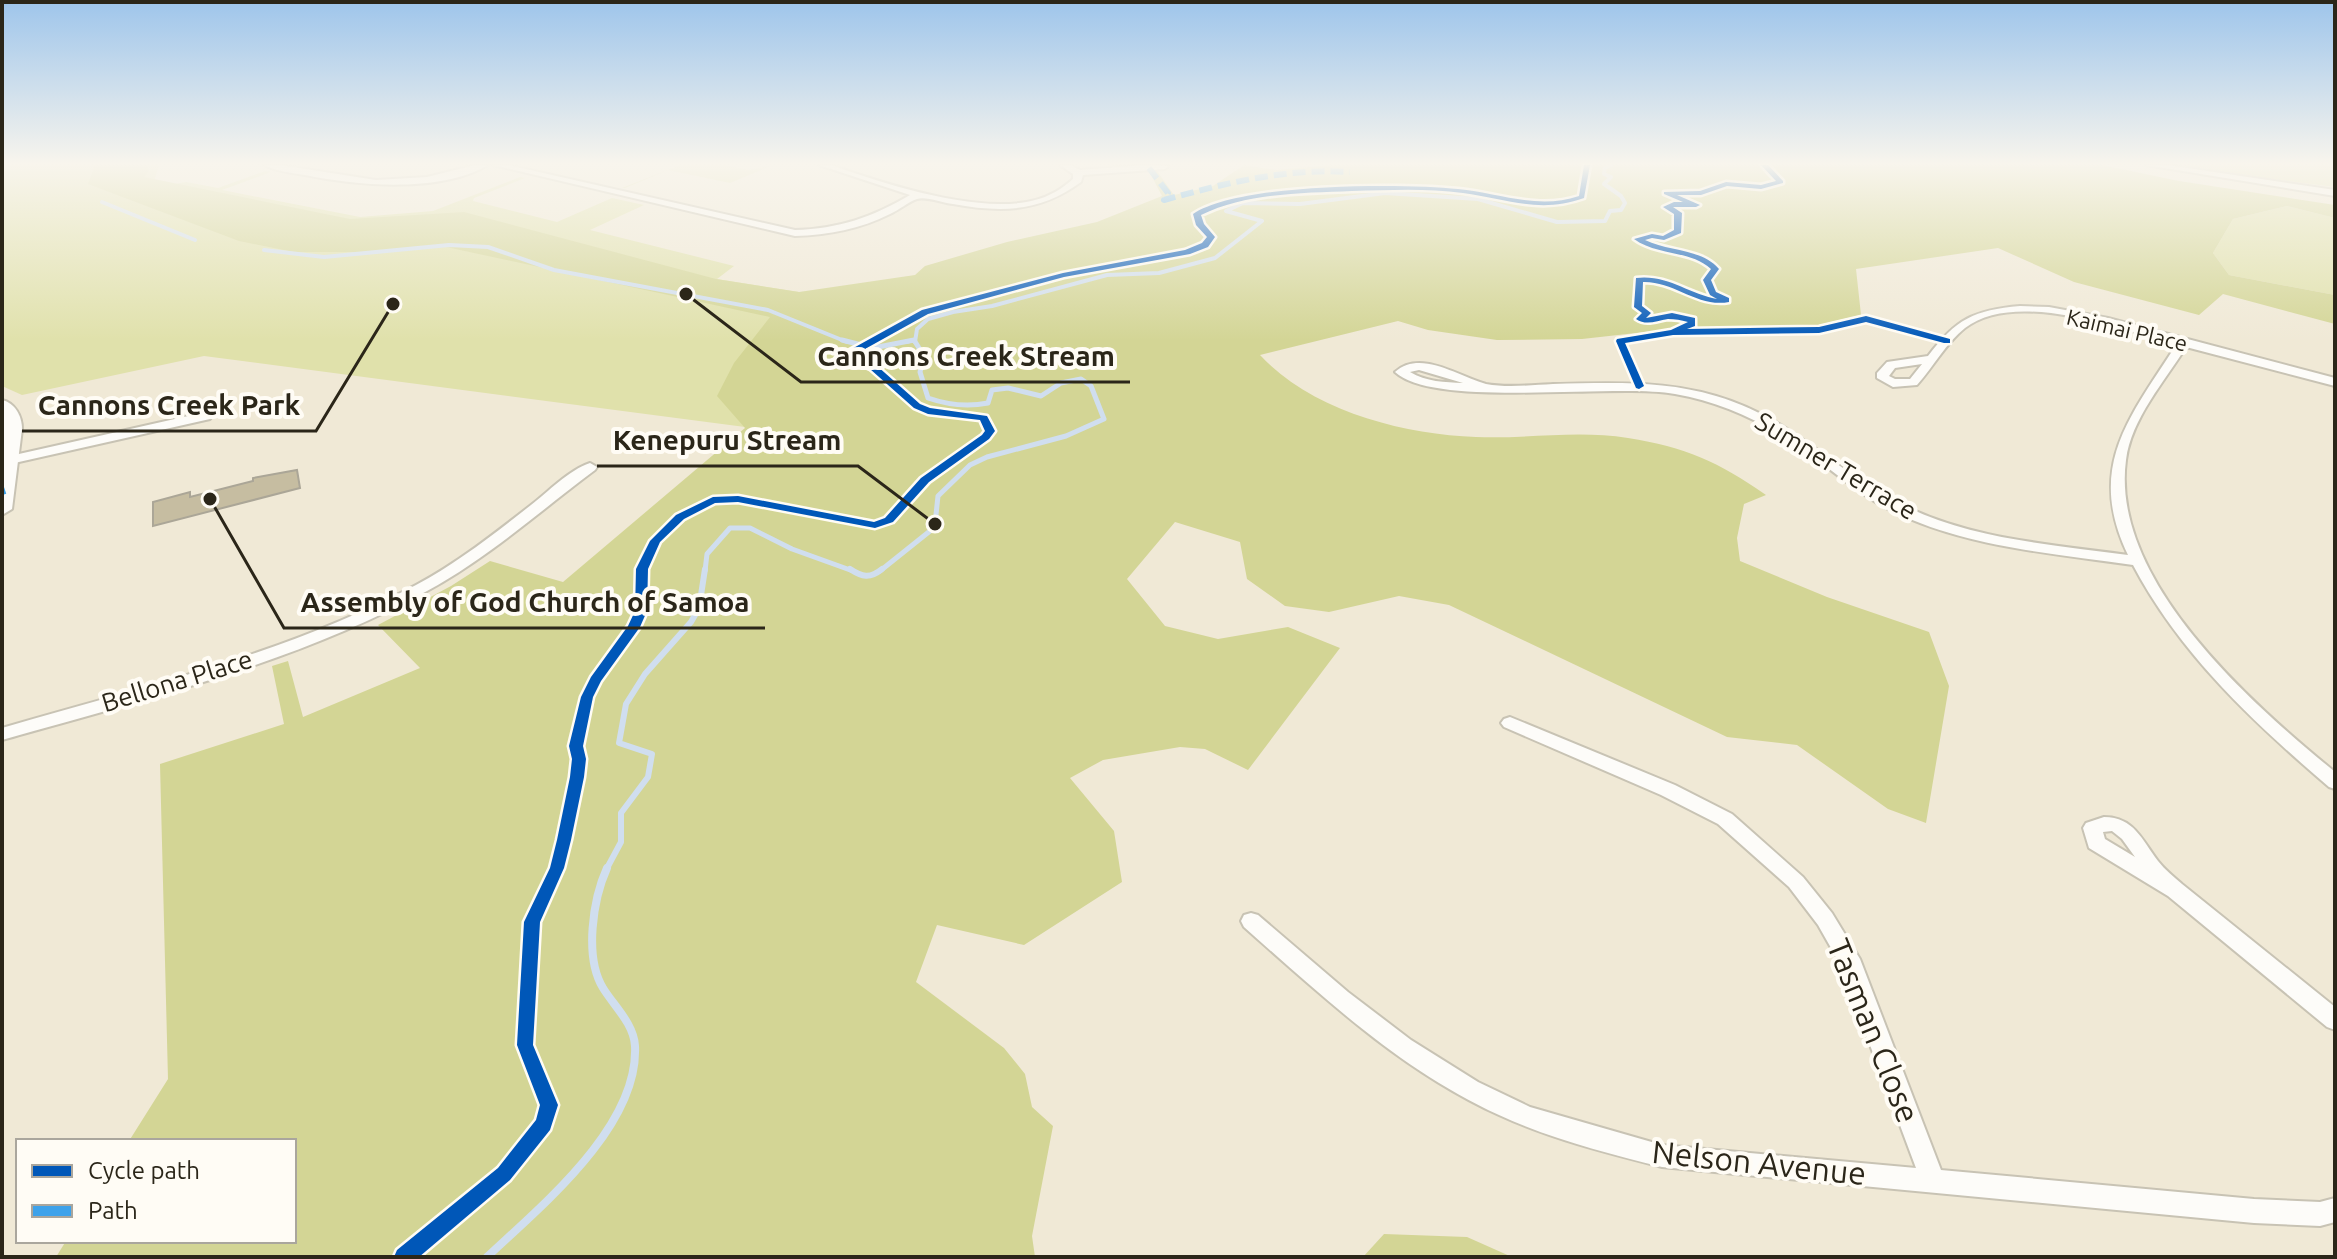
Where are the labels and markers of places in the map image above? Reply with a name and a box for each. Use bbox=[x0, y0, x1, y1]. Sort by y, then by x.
callout: Cannons Creek Stream bbox=[801, 330, 1130, 382]
callout: Cannons Creek Park bbox=[22, 379, 316, 431]
callout: Kenepuru Stream bbox=[597, 414, 858, 466]
callout: Assembly of God Church of Samoa bbox=[284, 576, 765, 628]

